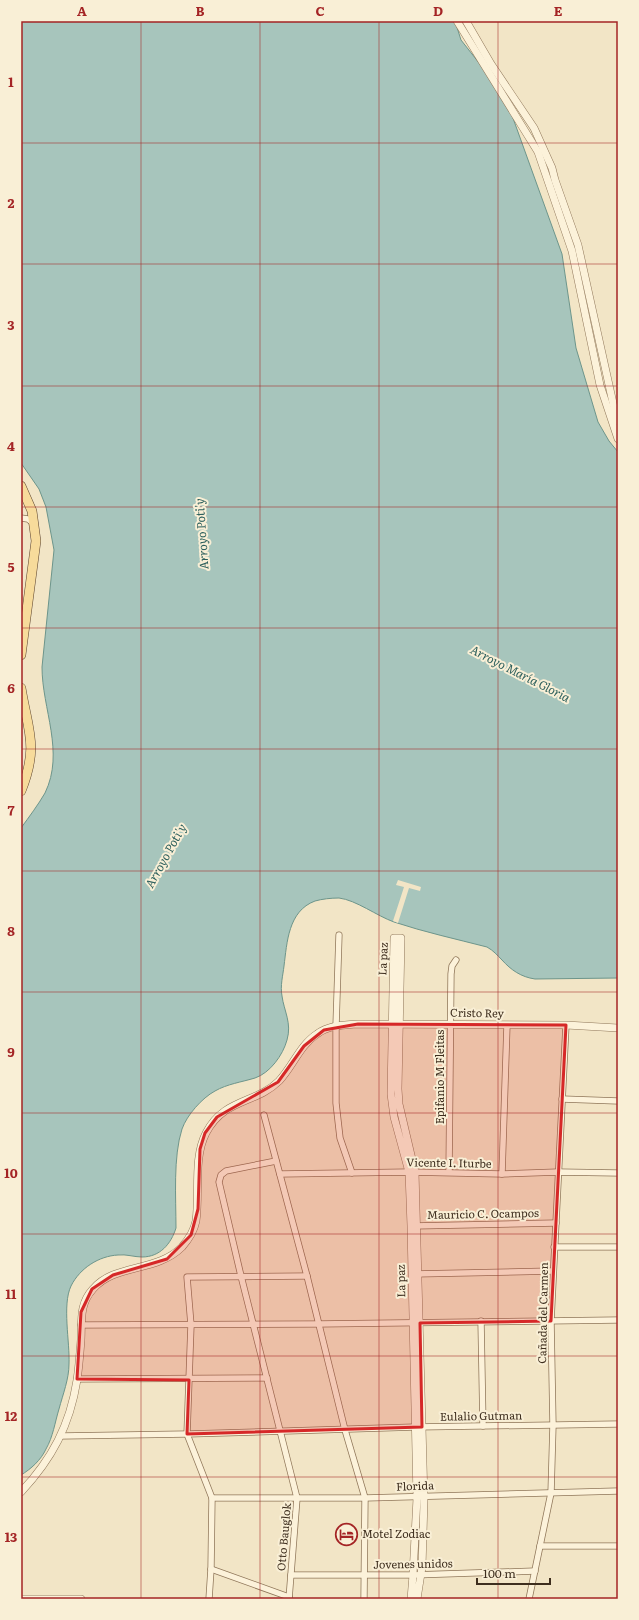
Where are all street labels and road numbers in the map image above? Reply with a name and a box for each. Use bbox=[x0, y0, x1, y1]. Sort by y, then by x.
street label: La paz bbox=[373, 941, 391, 976]
street label: Cristo Rey bbox=[450, 1004, 505, 1020]
street label: Epifanio M Fleitas bbox=[431, 1030, 447, 1124]
street label: Vicente I. Iturbe bbox=[406, 1153, 492, 1171]
street label: Mauricio C. Ocampos bbox=[427, 1204, 539, 1222]
street label: Cañada del Carmen bbox=[533, 1262, 551, 1364]
street label: La paz bbox=[392, 1264, 408, 1298]
street label: Eulalio Gutman bbox=[440, 1406, 522, 1424]
street label: Florida bbox=[396, 1476, 434, 1494]
street label: Otto Bauglok bbox=[272, 1502, 294, 1572]
street label: Jovenes unidos bbox=[373, 1554, 453, 1572]

